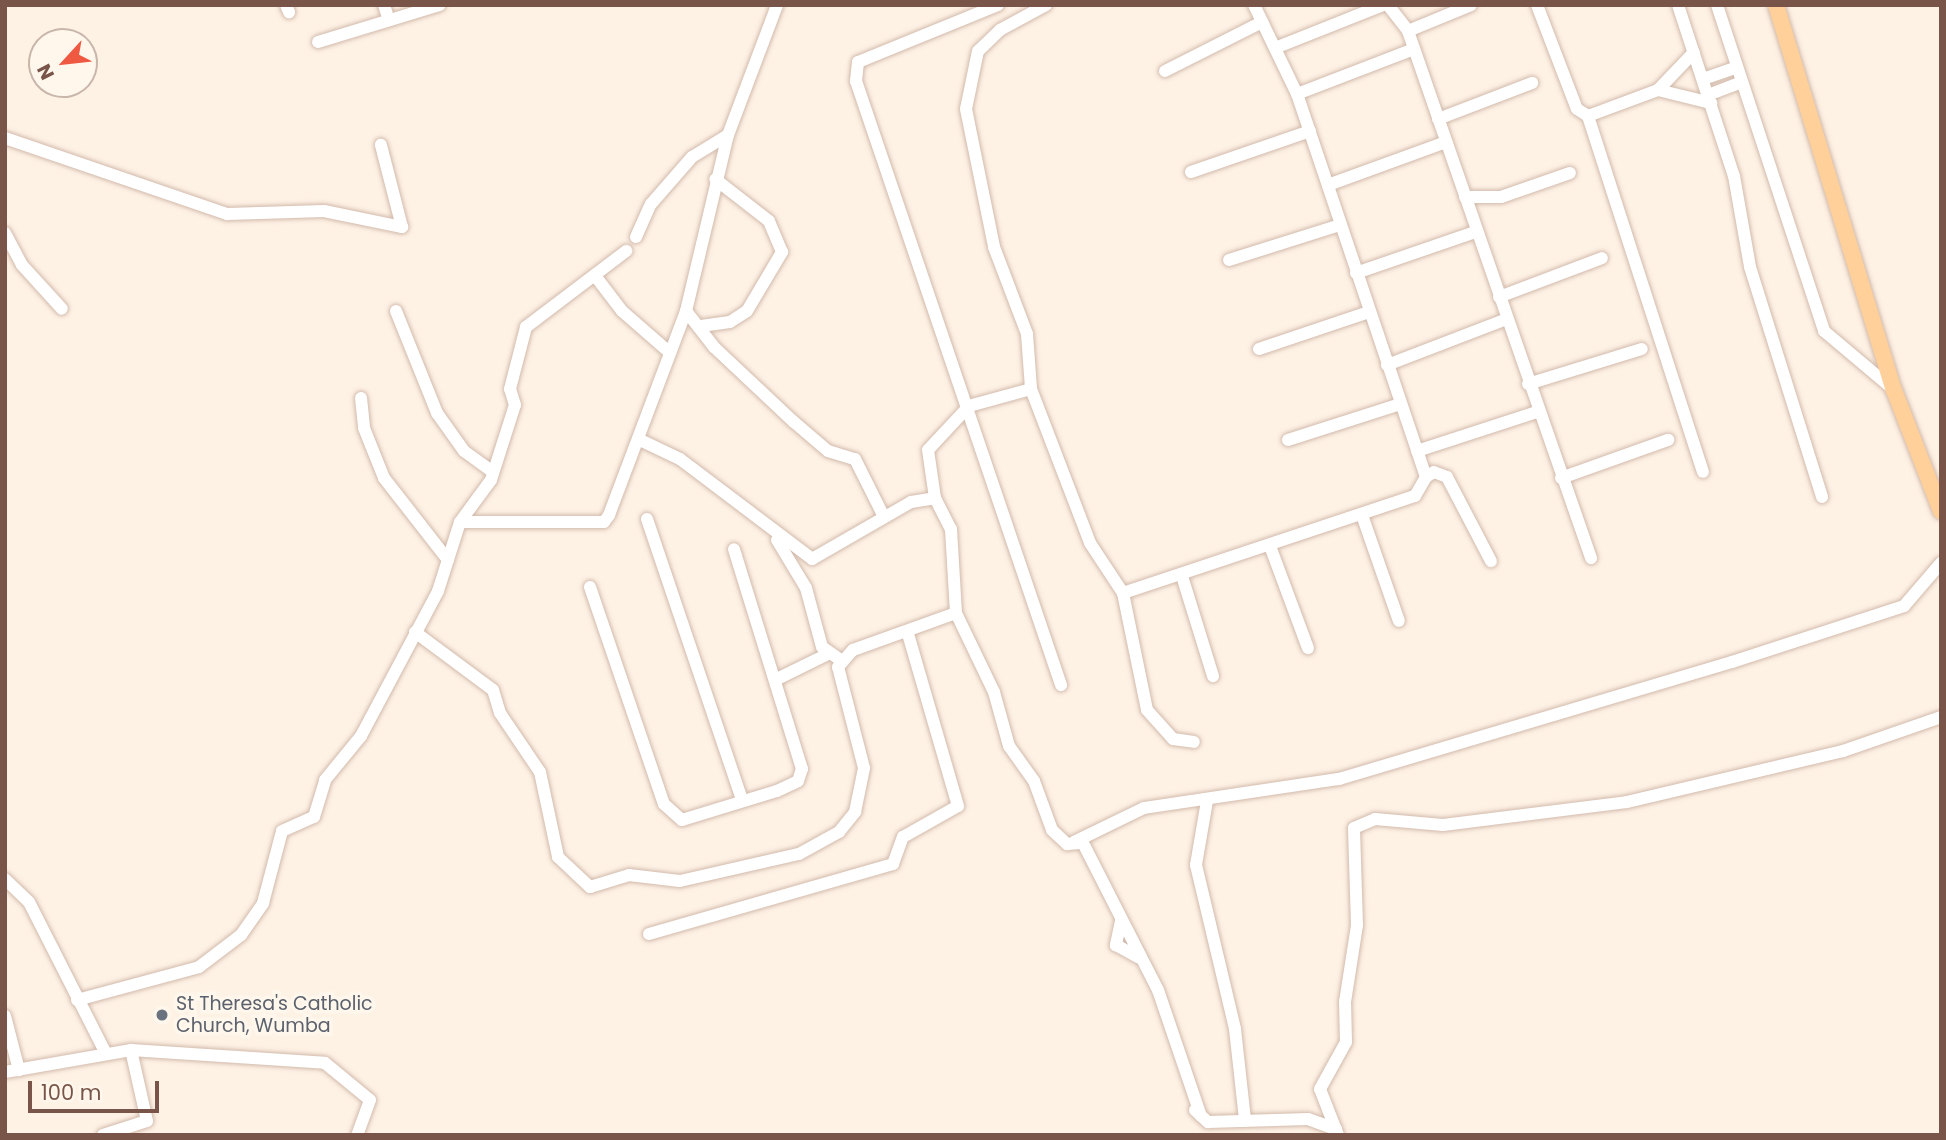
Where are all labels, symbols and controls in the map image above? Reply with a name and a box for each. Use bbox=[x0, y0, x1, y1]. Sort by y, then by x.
north arrow bbox=[28, 28, 98, 98]
text: N bbox=[30, 59, 61, 84]
place label: St Theresa's Catholic Church, Wumba bbox=[176, 993, 373, 1037]
marker: St Theresa's Catholic Church, Wumba bbox=[154, 1007, 170, 1023]
scale bar bbox=[32, 1066, 163, 1110]
text: 100 m bbox=[41, 1078, 101, 1107]

